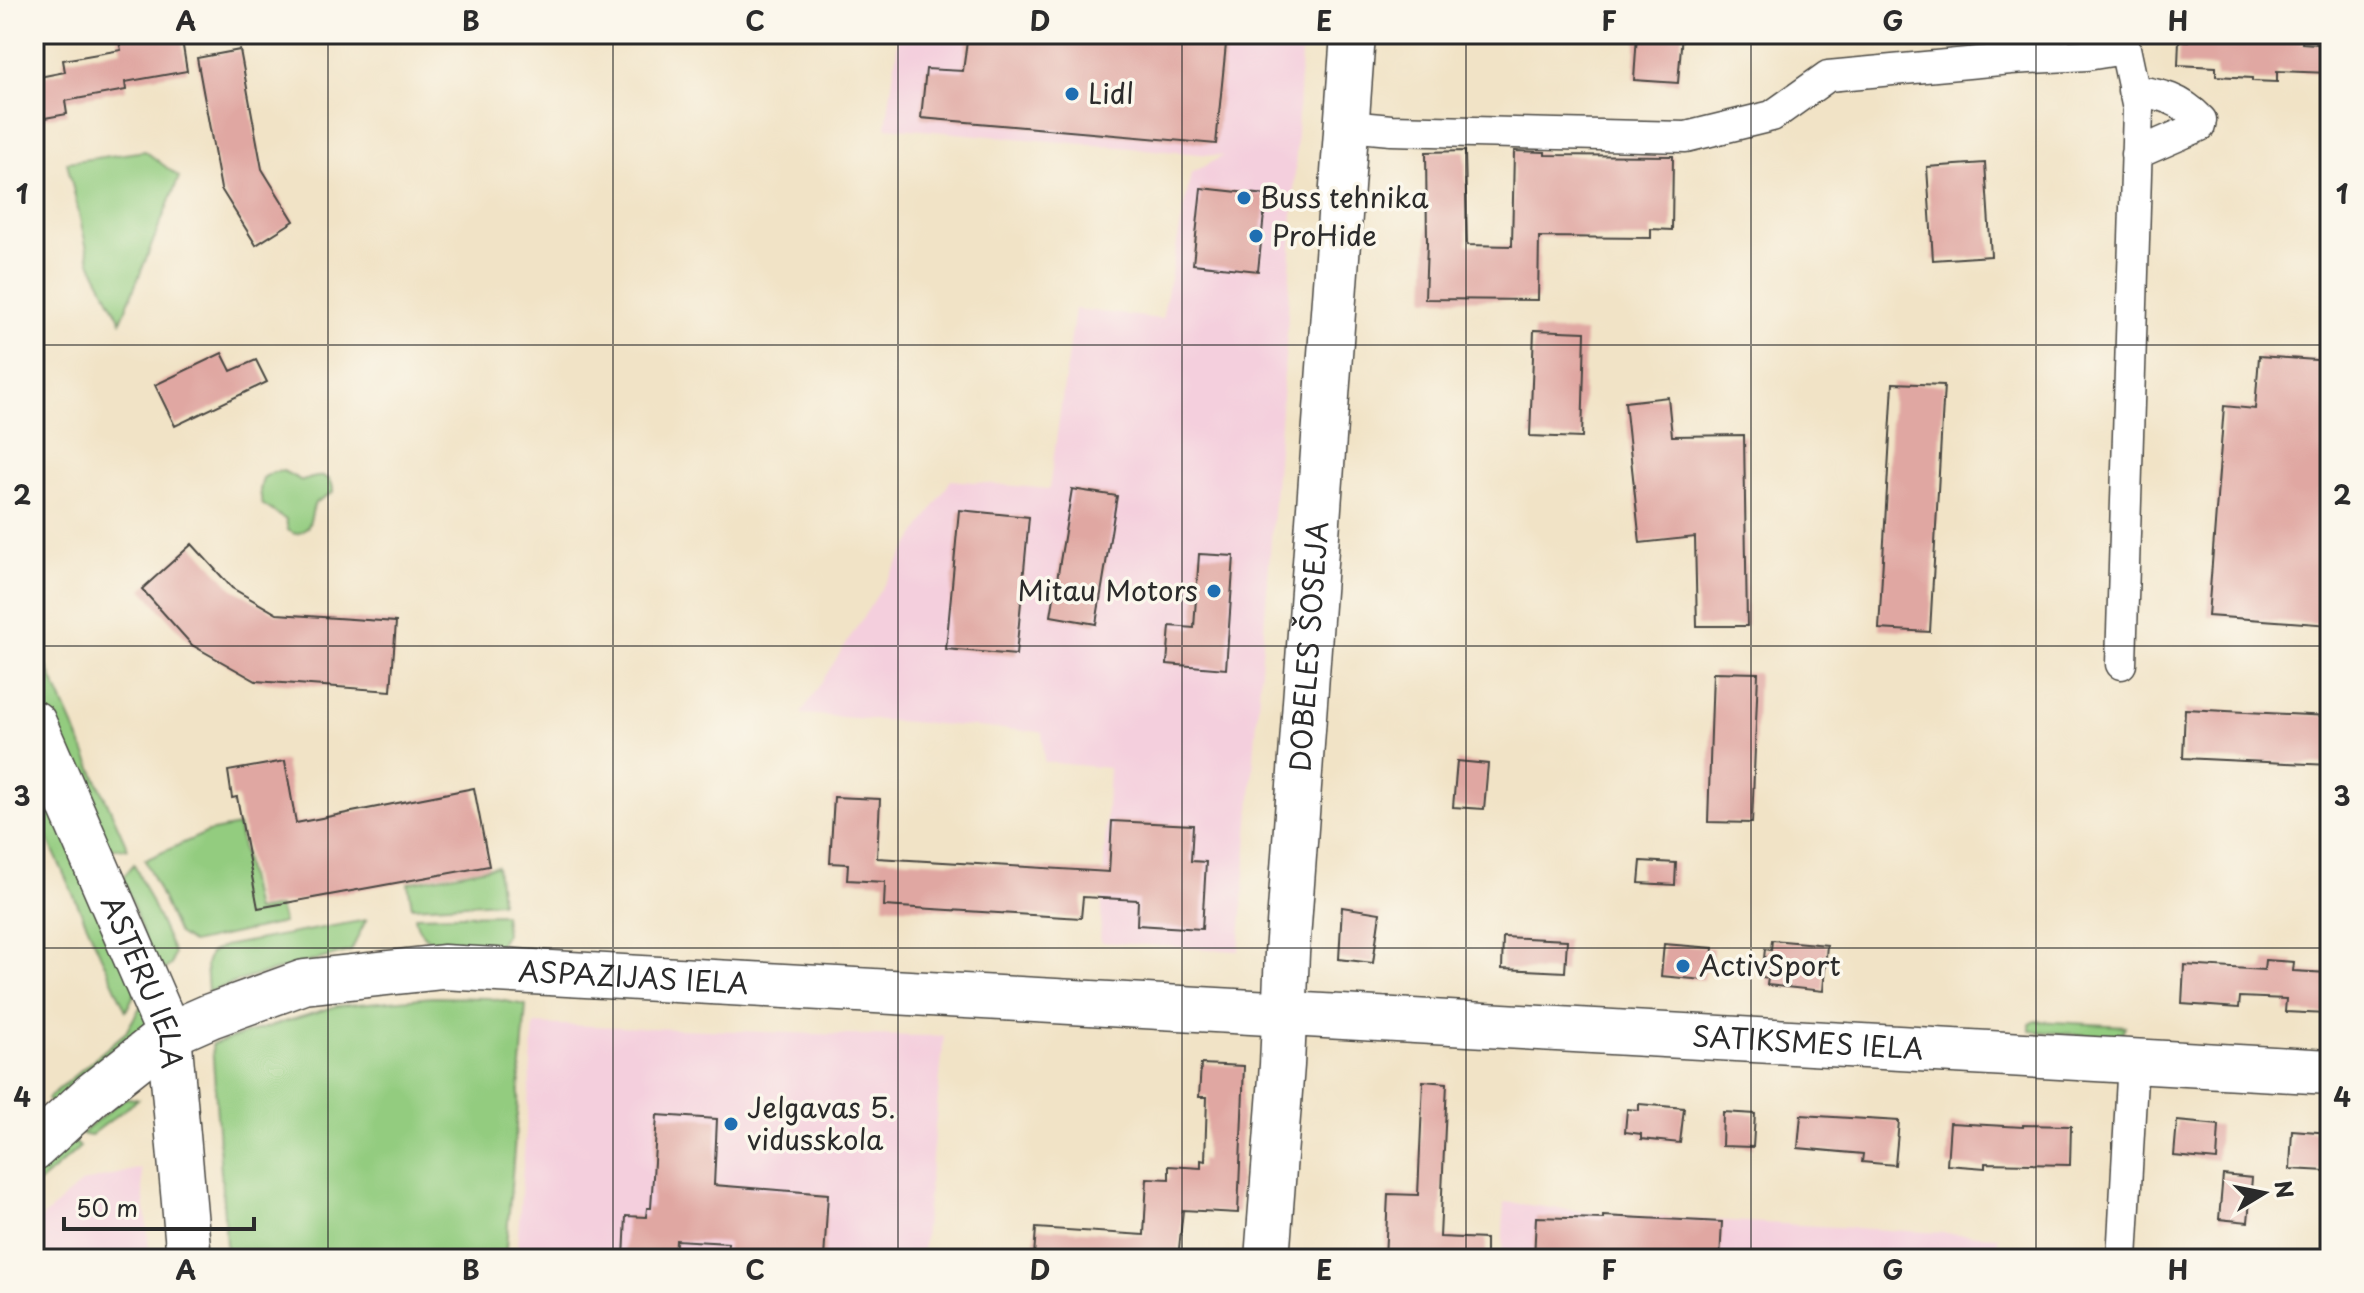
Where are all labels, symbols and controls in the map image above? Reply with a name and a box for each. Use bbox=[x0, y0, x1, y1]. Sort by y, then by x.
text: A bbox=[176, 1, 196, 40]
text: B bbox=[462, 1, 480, 40]
text: C bbox=[745, 1, 765, 40]
text: D bbox=[1030, 1, 1050, 40]
text: E bbox=[1316, 1, 1332, 40]
text: F bbox=[1601, 1, 1617, 40]
text: G bbox=[1882, 1, 1904, 40]
text: H bbox=[2168, 1, 2188, 40]
place label: Lidl bbox=[1088, 71, 1134, 114]
marker: Lidl bbox=[1063, 85, 1081, 103]
text: 1 bbox=[16, 174, 28, 213]
text: 1 bbox=[2336, 174, 2348, 213]
place label: Buss tehnika bbox=[1260, 175, 1429, 218]
marker: Buss tehnika bbox=[1235, 189, 1253, 207]
place label: ProHide bbox=[1272, 213, 1377, 256]
marker: ProHide bbox=[1247, 227, 1265, 245]
text: 2 bbox=[13, 475, 31, 514]
text: 2 bbox=[2333, 475, 2351, 514]
street label: DOBELES ŠOSEJA bbox=[1277, 520, 1338, 773]
place label: Mitau Motors bbox=[1018, 568, 1198, 611]
marker: Mitau Motors bbox=[1205, 582, 1223, 600]
text: 3 bbox=[13, 776, 31, 815]
text: 3 bbox=[2333, 776, 2351, 815]
street label: ASTERU IELA bbox=[91, 888, 195, 1071]
place label: ActivSport bbox=[1699, 943, 1841, 986]
street label: ASPAZIJAS IELA bbox=[517, 948, 750, 1004]
marker: ActivSport bbox=[1674, 957, 1692, 975]
street label: SATIKSMES IELA bbox=[1691, 1014, 1925, 1069]
text: 4 bbox=[13, 1077, 31, 1116]
text: 4 bbox=[2333, 1077, 2351, 1116]
place label: Jelgavas 5. vidusskola bbox=[747, 1085, 896, 1160]
marker: Jelgavas 5. vidusskola bbox=[722, 1115, 740, 1133]
north arrow bbox=[2224, 1153, 2304, 1233]
text: N bbox=[2267, 1178, 2303, 1201]
scale bar bbox=[64, 1181, 254, 1231]
text: 50 m bbox=[76, 1189, 138, 1225]
text: A bbox=[176, 1250, 196, 1289]
text: B bbox=[462, 1250, 480, 1289]
text: C bbox=[745, 1250, 765, 1289]
text: D bbox=[1030, 1250, 1050, 1289]
text: E bbox=[1316, 1250, 1332, 1289]
text: F bbox=[1601, 1250, 1617, 1289]
text: G bbox=[1882, 1250, 1904, 1289]
text: H bbox=[2168, 1250, 2188, 1289]

